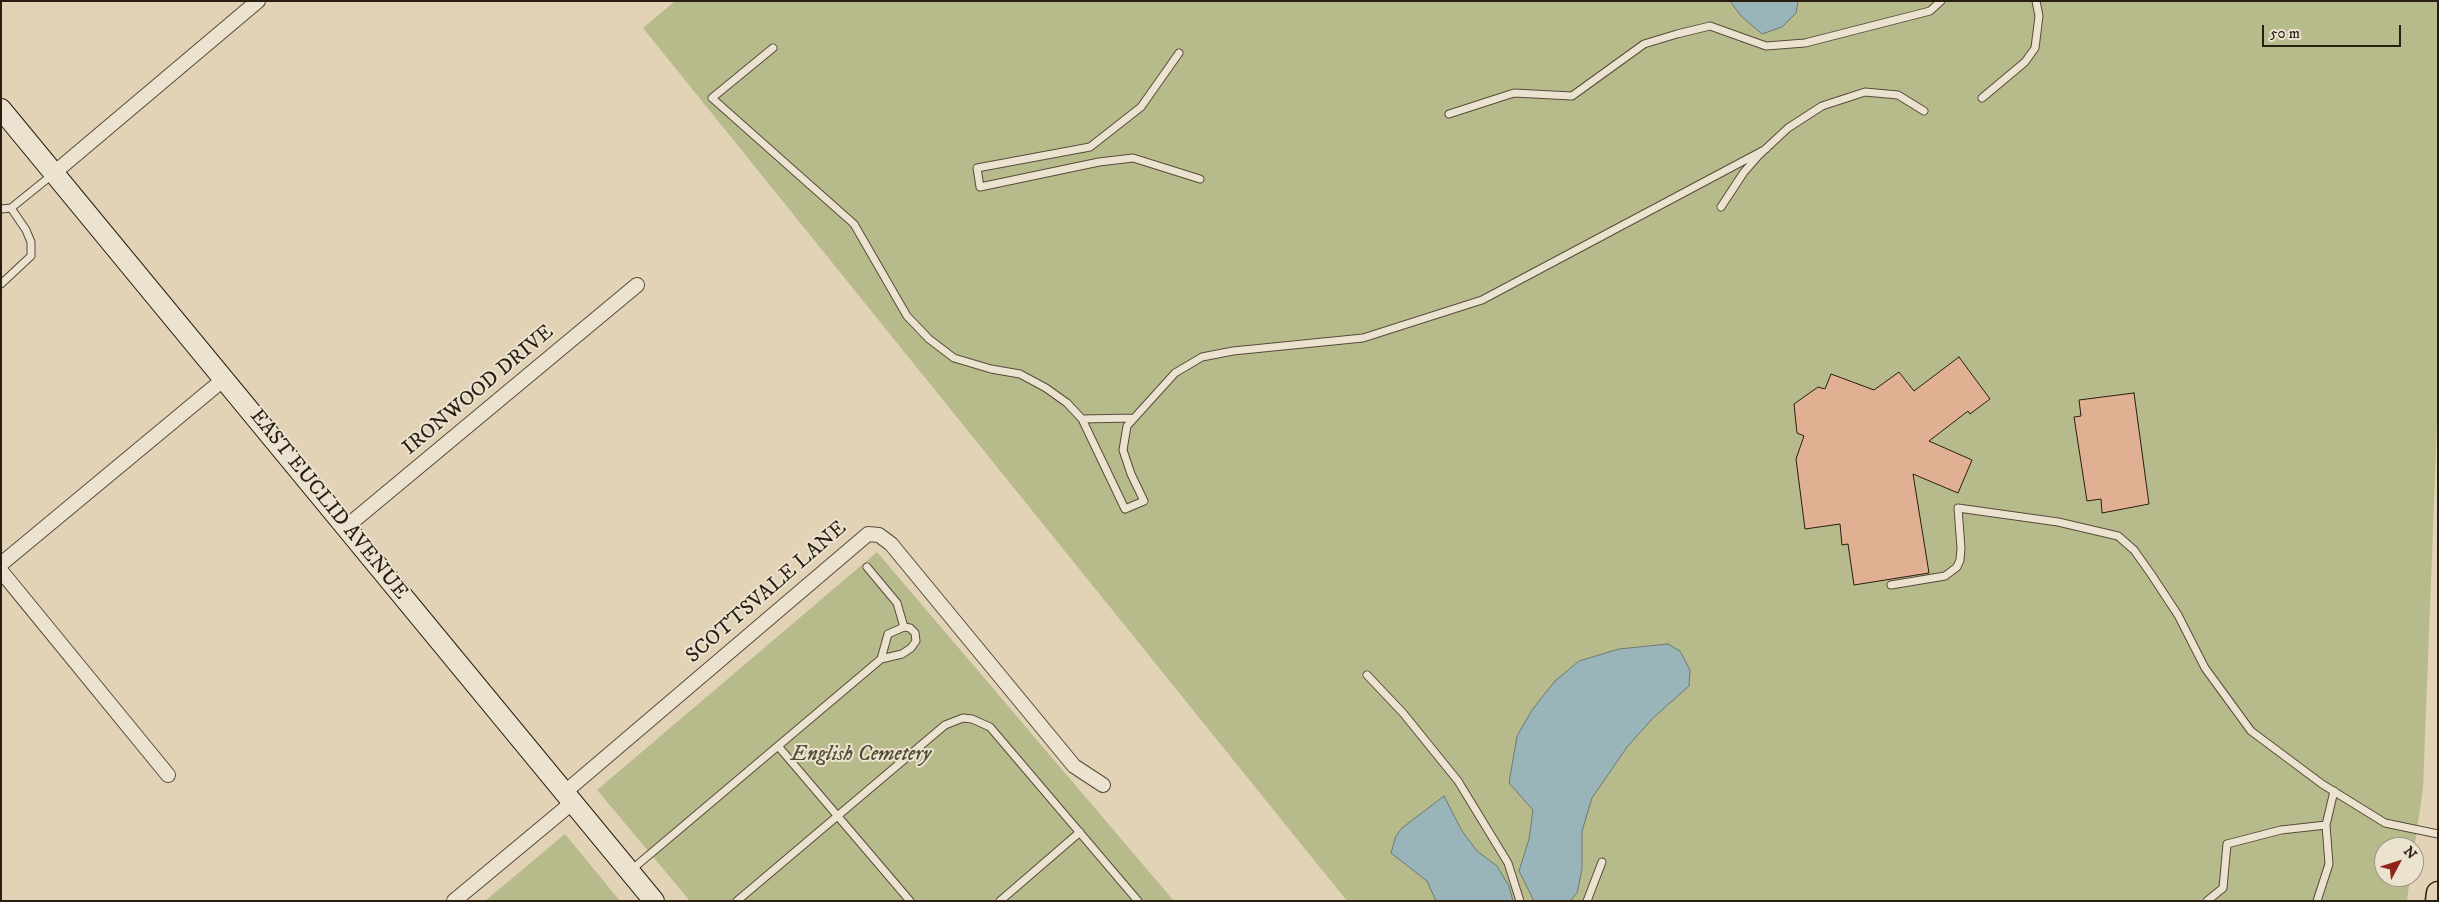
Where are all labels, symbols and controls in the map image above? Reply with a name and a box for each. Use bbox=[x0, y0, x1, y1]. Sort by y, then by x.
scale bar bbox=[2264, 15, 2403, 47]
text: 50 m bbox=[2270, 24, 2300, 43]
street label: IRONWOOD DRIVE bbox=[398, 321, 560, 461]
street label: EAST EUCLID AVENUE bbox=[243, 405, 413, 605]
street label: SCOTTSVALE LANE bbox=[682, 516, 852, 670]
park label: English Cemetery bbox=[791, 743, 931, 769]
north arrow bbox=[2374, 837, 2424, 887]
text: N bbox=[2399, 843, 2420, 863]

